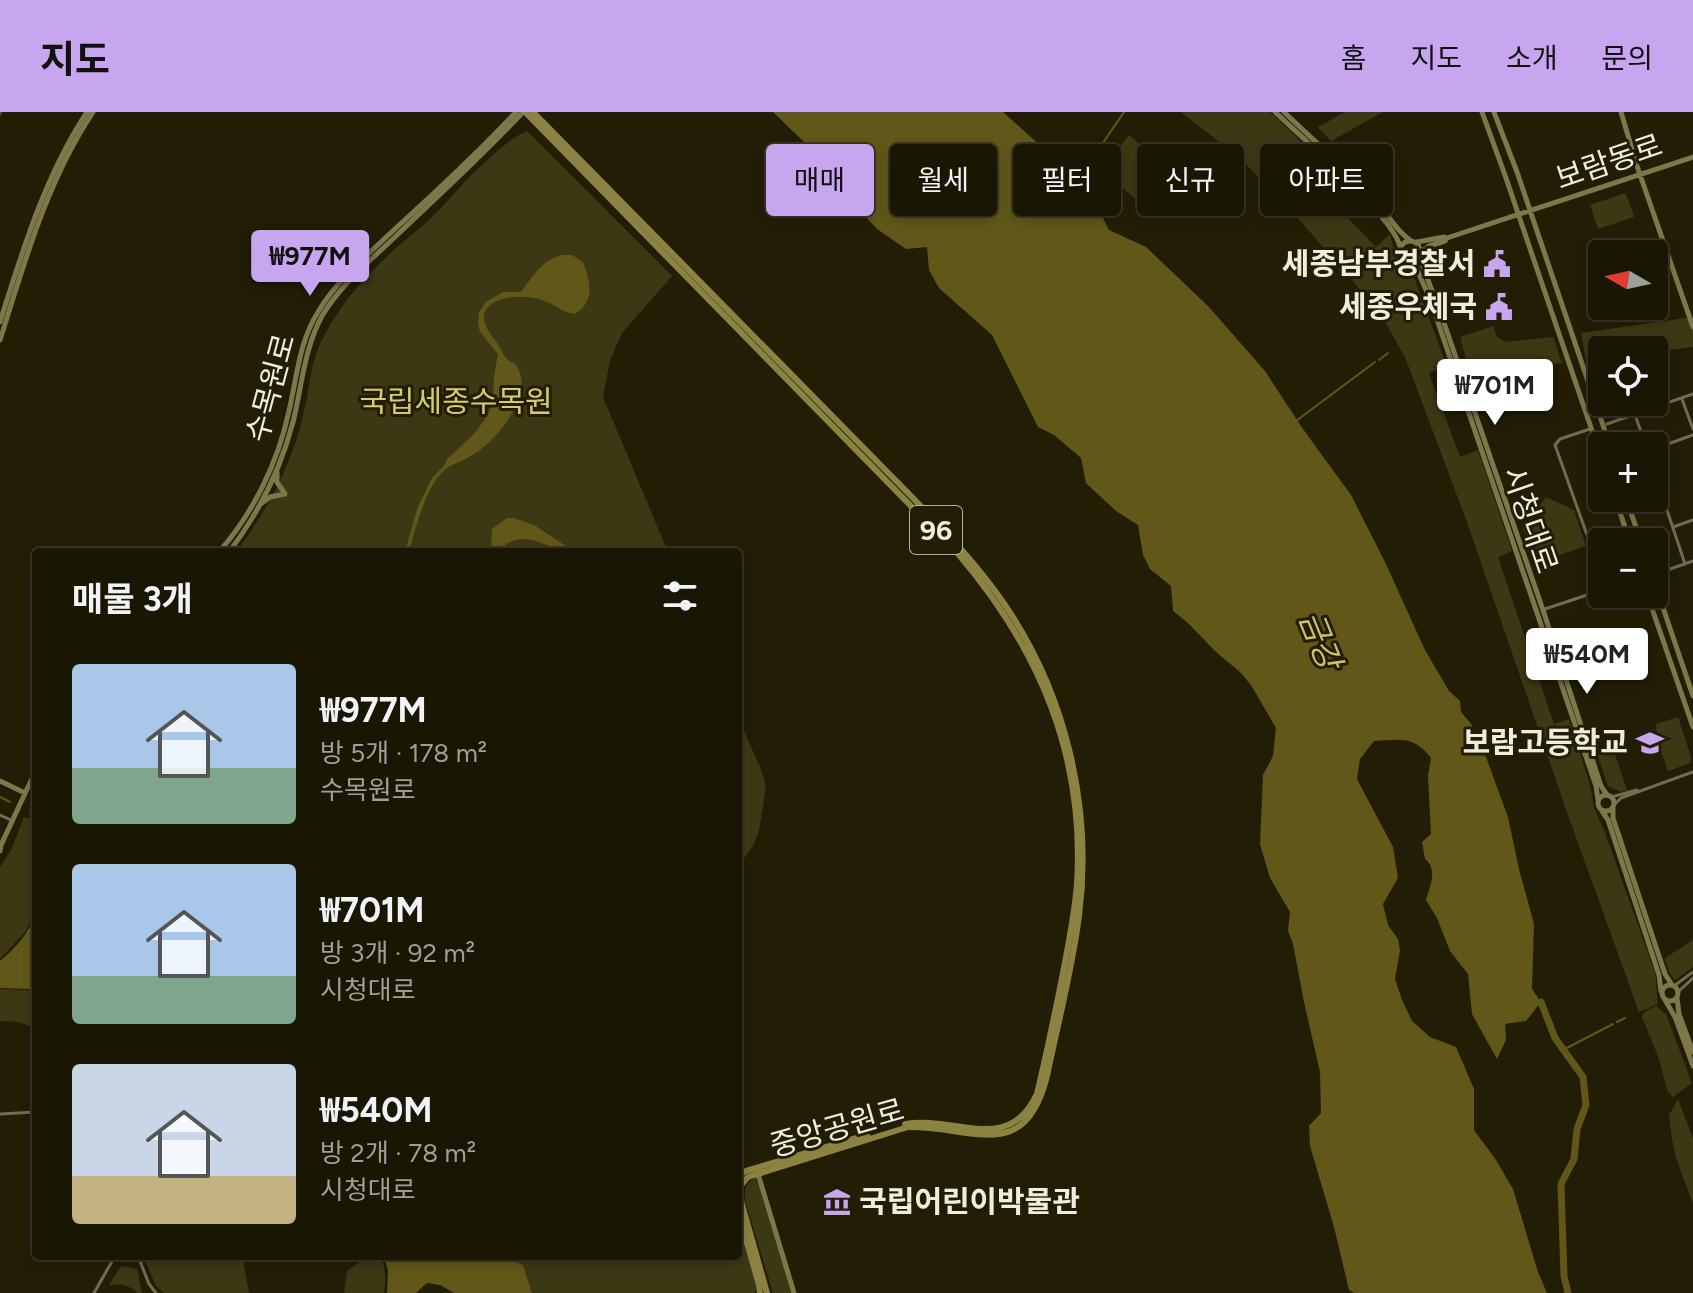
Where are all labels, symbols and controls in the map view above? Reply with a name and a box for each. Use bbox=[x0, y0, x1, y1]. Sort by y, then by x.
text: 지도 bbox=[40, 37, 110, 83]
text: 홈 bbox=[1341, 41, 1366, 75]
text: 지도 bbox=[1410, 41, 1462, 75]
text: 소개 bbox=[1506, 41, 1557, 75]
text: 문의 bbox=[1601, 41, 1653, 75]
street label: 보람동로 bbox=[1551, 126, 1667, 197]
chip: 매매 bbox=[766, 144, 874, 216]
chip: 월세 bbox=[890, 144, 997, 216]
chip: 필터 bbox=[1013, 144, 1121, 216]
chip: 신규 bbox=[1137, 144, 1244, 216]
chip: 아파트 bbox=[1260, 144, 1393, 216]
pin: ₩977M bbox=[254, 230, 366, 298]
text: ₩977M bbox=[269, 240, 351, 272]
north arrow bbox=[1588, 240, 1668, 320]
map controls bbox=[1588, 240, 1668, 608]
place label: 세종남부경찰서 bbox=[1282, 245, 1475, 282]
public building icon: 세종남부경찰서 bbox=[1482, 249, 1512, 279]
place label: 세종우체국 bbox=[1339, 288, 1477, 325]
public building icon: 세종우체국 bbox=[1484, 292, 1514, 322]
street label: 수목원로 bbox=[238, 330, 303, 446]
button: locate bbox=[1588, 336, 1668, 416]
pin: ₩701M bbox=[1439, 359, 1551, 427]
text: ₩701M bbox=[1455, 369, 1535, 401]
park label: 국립세종수목원 bbox=[359, 383, 553, 420]
button: + bbox=[1588, 432, 1668, 512]
street label: 시청대로 bbox=[1495, 462, 1566, 578]
road number: 96 bbox=[910, 506, 962, 554]
button: − bbox=[1588, 528, 1668, 608]
icon: filters bbox=[658, 574, 702, 618]
text: 매물 3개 bbox=[72, 579, 193, 620]
water label: 금강 bbox=[1291, 606, 1350, 679]
pin: ₩540M bbox=[1531, 628, 1643, 696]
text: ₩540M bbox=[1544, 638, 1630, 670]
text: ₩977M bbox=[320, 690, 427, 731]
icon: home bbox=[136, 696, 232, 792]
place label: 보람고등학교 bbox=[1462, 724, 1628, 761]
school or university icon: 보람고등학교 bbox=[1635, 728, 1665, 758]
text: 방 5개 · 178 m² bbox=[320, 737, 487, 769]
text: 수목원로 bbox=[320, 774, 416, 806]
text: ₩701M bbox=[320, 890, 424, 931]
icon: home bbox=[136, 896, 232, 992]
text: 방 3개 · 92 m² bbox=[320, 937, 475, 969]
text: 시청대로 bbox=[320, 974, 416, 1006]
text: ₩540M bbox=[320, 1090, 433, 1131]
street label: 중앙공원로 bbox=[765, 1091, 908, 1164]
icon: home bbox=[136, 1096, 232, 1192]
text: 방 2개 · 78 m² bbox=[320, 1137, 476, 1169]
text: 시청대로 bbox=[320, 1174, 416, 1206]
place label: 국립어린이박물관 bbox=[859, 1183, 1080, 1220]
museum icon: 국립어린이박물관 bbox=[822, 1187, 852, 1217]

